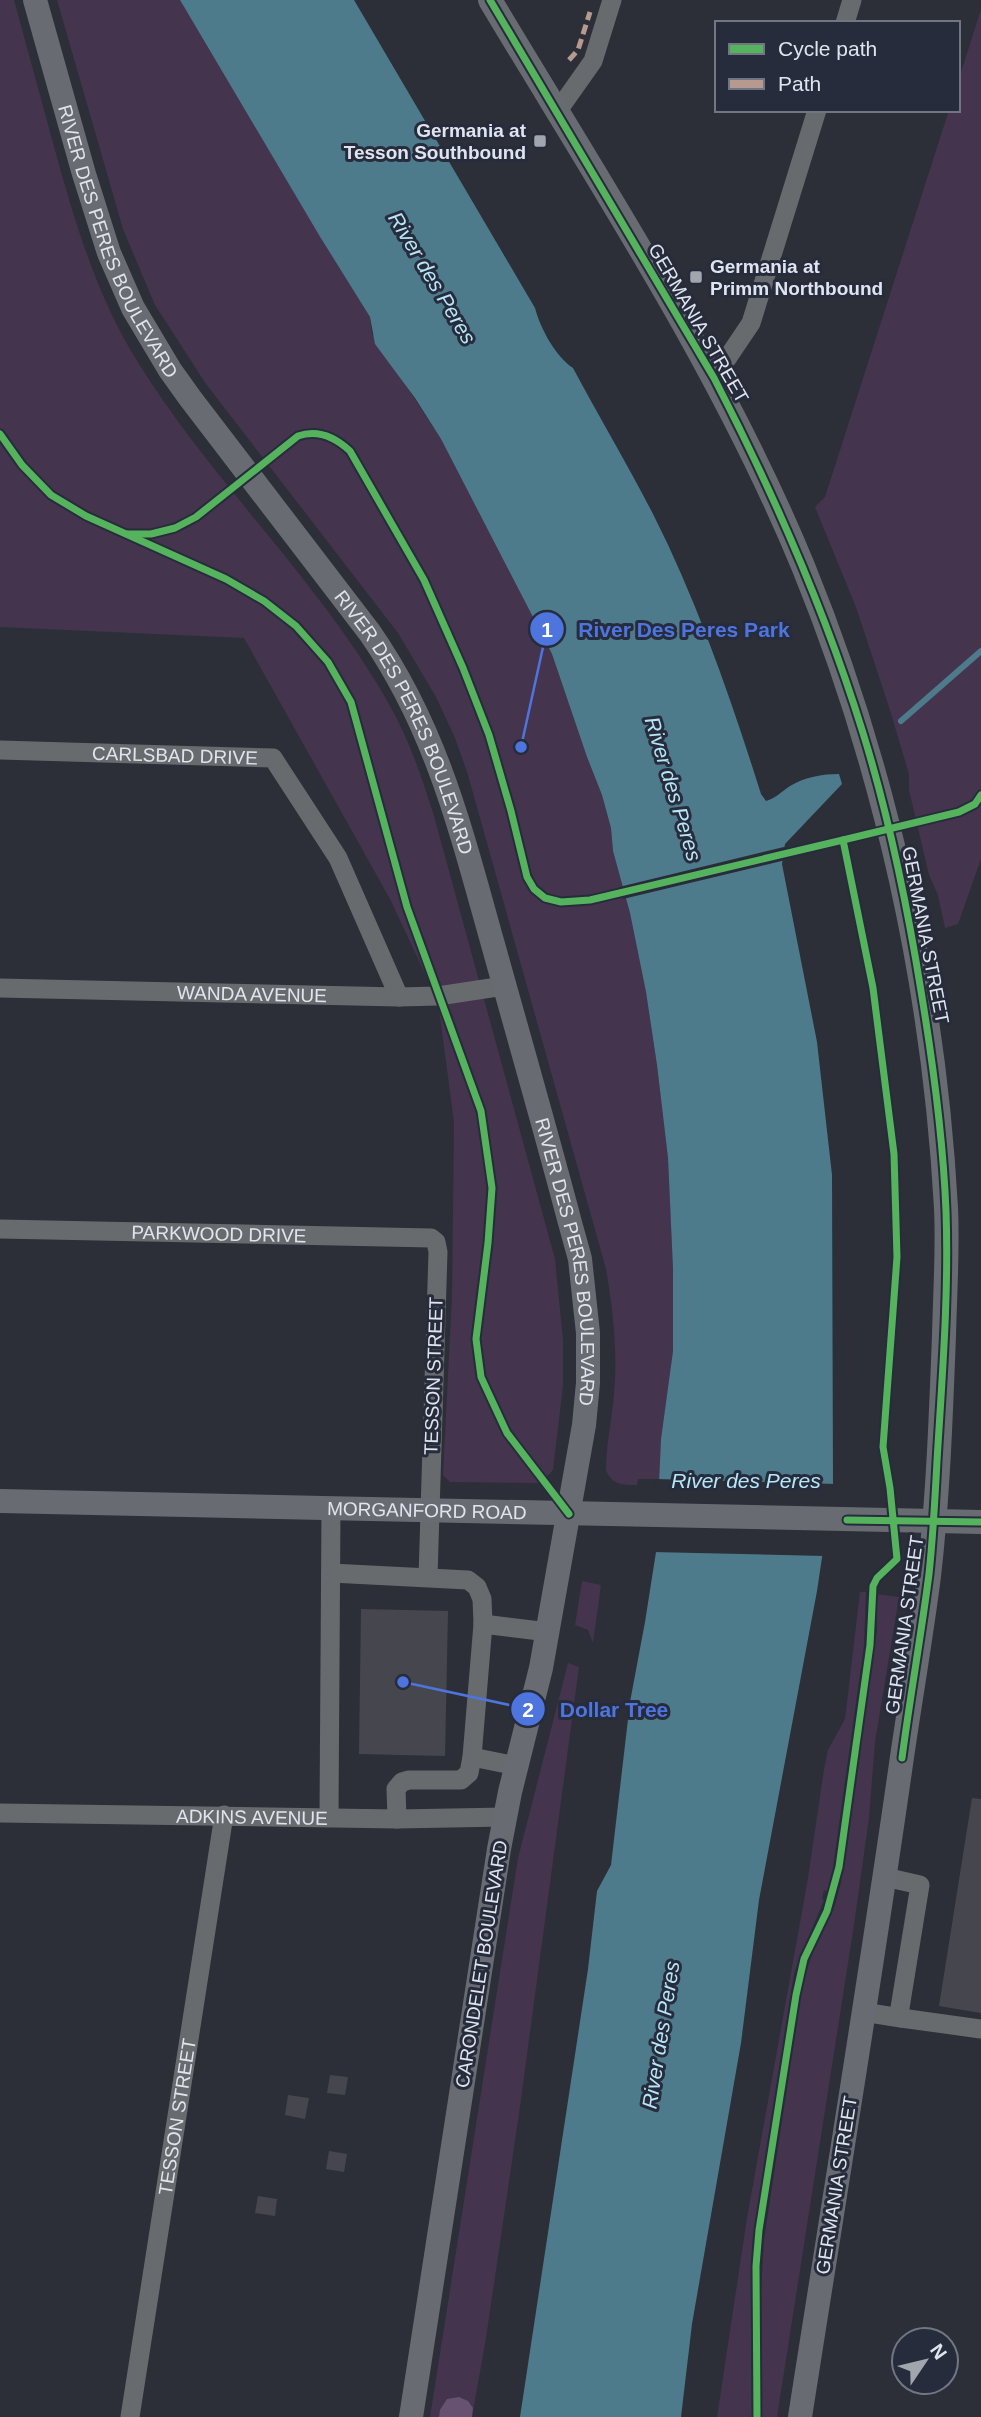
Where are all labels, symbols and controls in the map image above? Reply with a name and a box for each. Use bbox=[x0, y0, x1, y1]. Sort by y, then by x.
legend bbox=[715, 21, 960, 112]
text: Cycle path bbox=[778, 37, 877, 60]
text: Path bbox=[778, 72, 821, 95]
street label: RIVER DES PERES BOULEVARD bbox=[54, 102, 182, 382]
place label: Germania at Tesson Southbound bbox=[344, 120, 527, 163]
marker: Germania at Tesson Southbound bbox=[532, 133, 548, 149]
water label: River des Peres bbox=[384, 208, 481, 348]
street label: GERMANIA STREET bbox=[644, 240, 753, 407]
place label: Germania at Primm Northbound bbox=[710, 256, 883, 299]
marker: Germania at Primm Northbound bbox=[688, 269, 704, 285]
street label: RIVER DES PERES BOULEVARD bbox=[330, 586, 477, 857]
callout: River Des Peres Park bbox=[529, 608, 804, 650]
text: 1 bbox=[541, 618, 553, 641]
text: River Des Peres Park bbox=[578, 618, 790, 641]
water label: River des Peres bbox=[641, 714, 706, 864]
street label: CARLSBAD DRIVE bbox=[92, 743, 258, 769]
street label: GERMANIA STREET bbox=[898, 844, 953, 1026]
street label: WANDA AVENUE bbox=[177, 982, 327, 1006]
street label: RIVER DES PERES BOULEVARD bbox=[531, 1115, 598, 1407]
street label: PARKWOOD DRIVE bbox=[131, 1222, 307, 1246]
street label: TESSON STREET bbox=[420, 1296, 447, 1456]
water label: River des Peres bbox=[671, 1469, 821, 1492]
street label: MORGANFORD ROAD bbox=[327, 1498, 527, 1523]
street label: GERMANIA STREET bbox=[882, 1534, 928, 1716]
callout: Dollar Tree bbox=[511, 1688, 682, 1730]
text: 2 bbox=[522, 1698, 534, 1721]
text: Dollar Tree bbox=[560, 1698, 668, 1721]
street label: ADKINS AVENUE bbox=[176, 1806, 328, 1829]
street label: CARONDELET BOULEVARD bbox=[452, 1839, 511, 2089]
water label: River des Peres bbox=[637, 1959, 684, 2110]
street label: TESSON STREET bbox=[155, 2036, 200, 2197]
street label: GERMANIA STREET bbox=[812, 2094, 861, 2276]
north arrow bbox=[890, 2326, 960, 2396]
text: N bbox=[926, 2340, 951, 2363]

